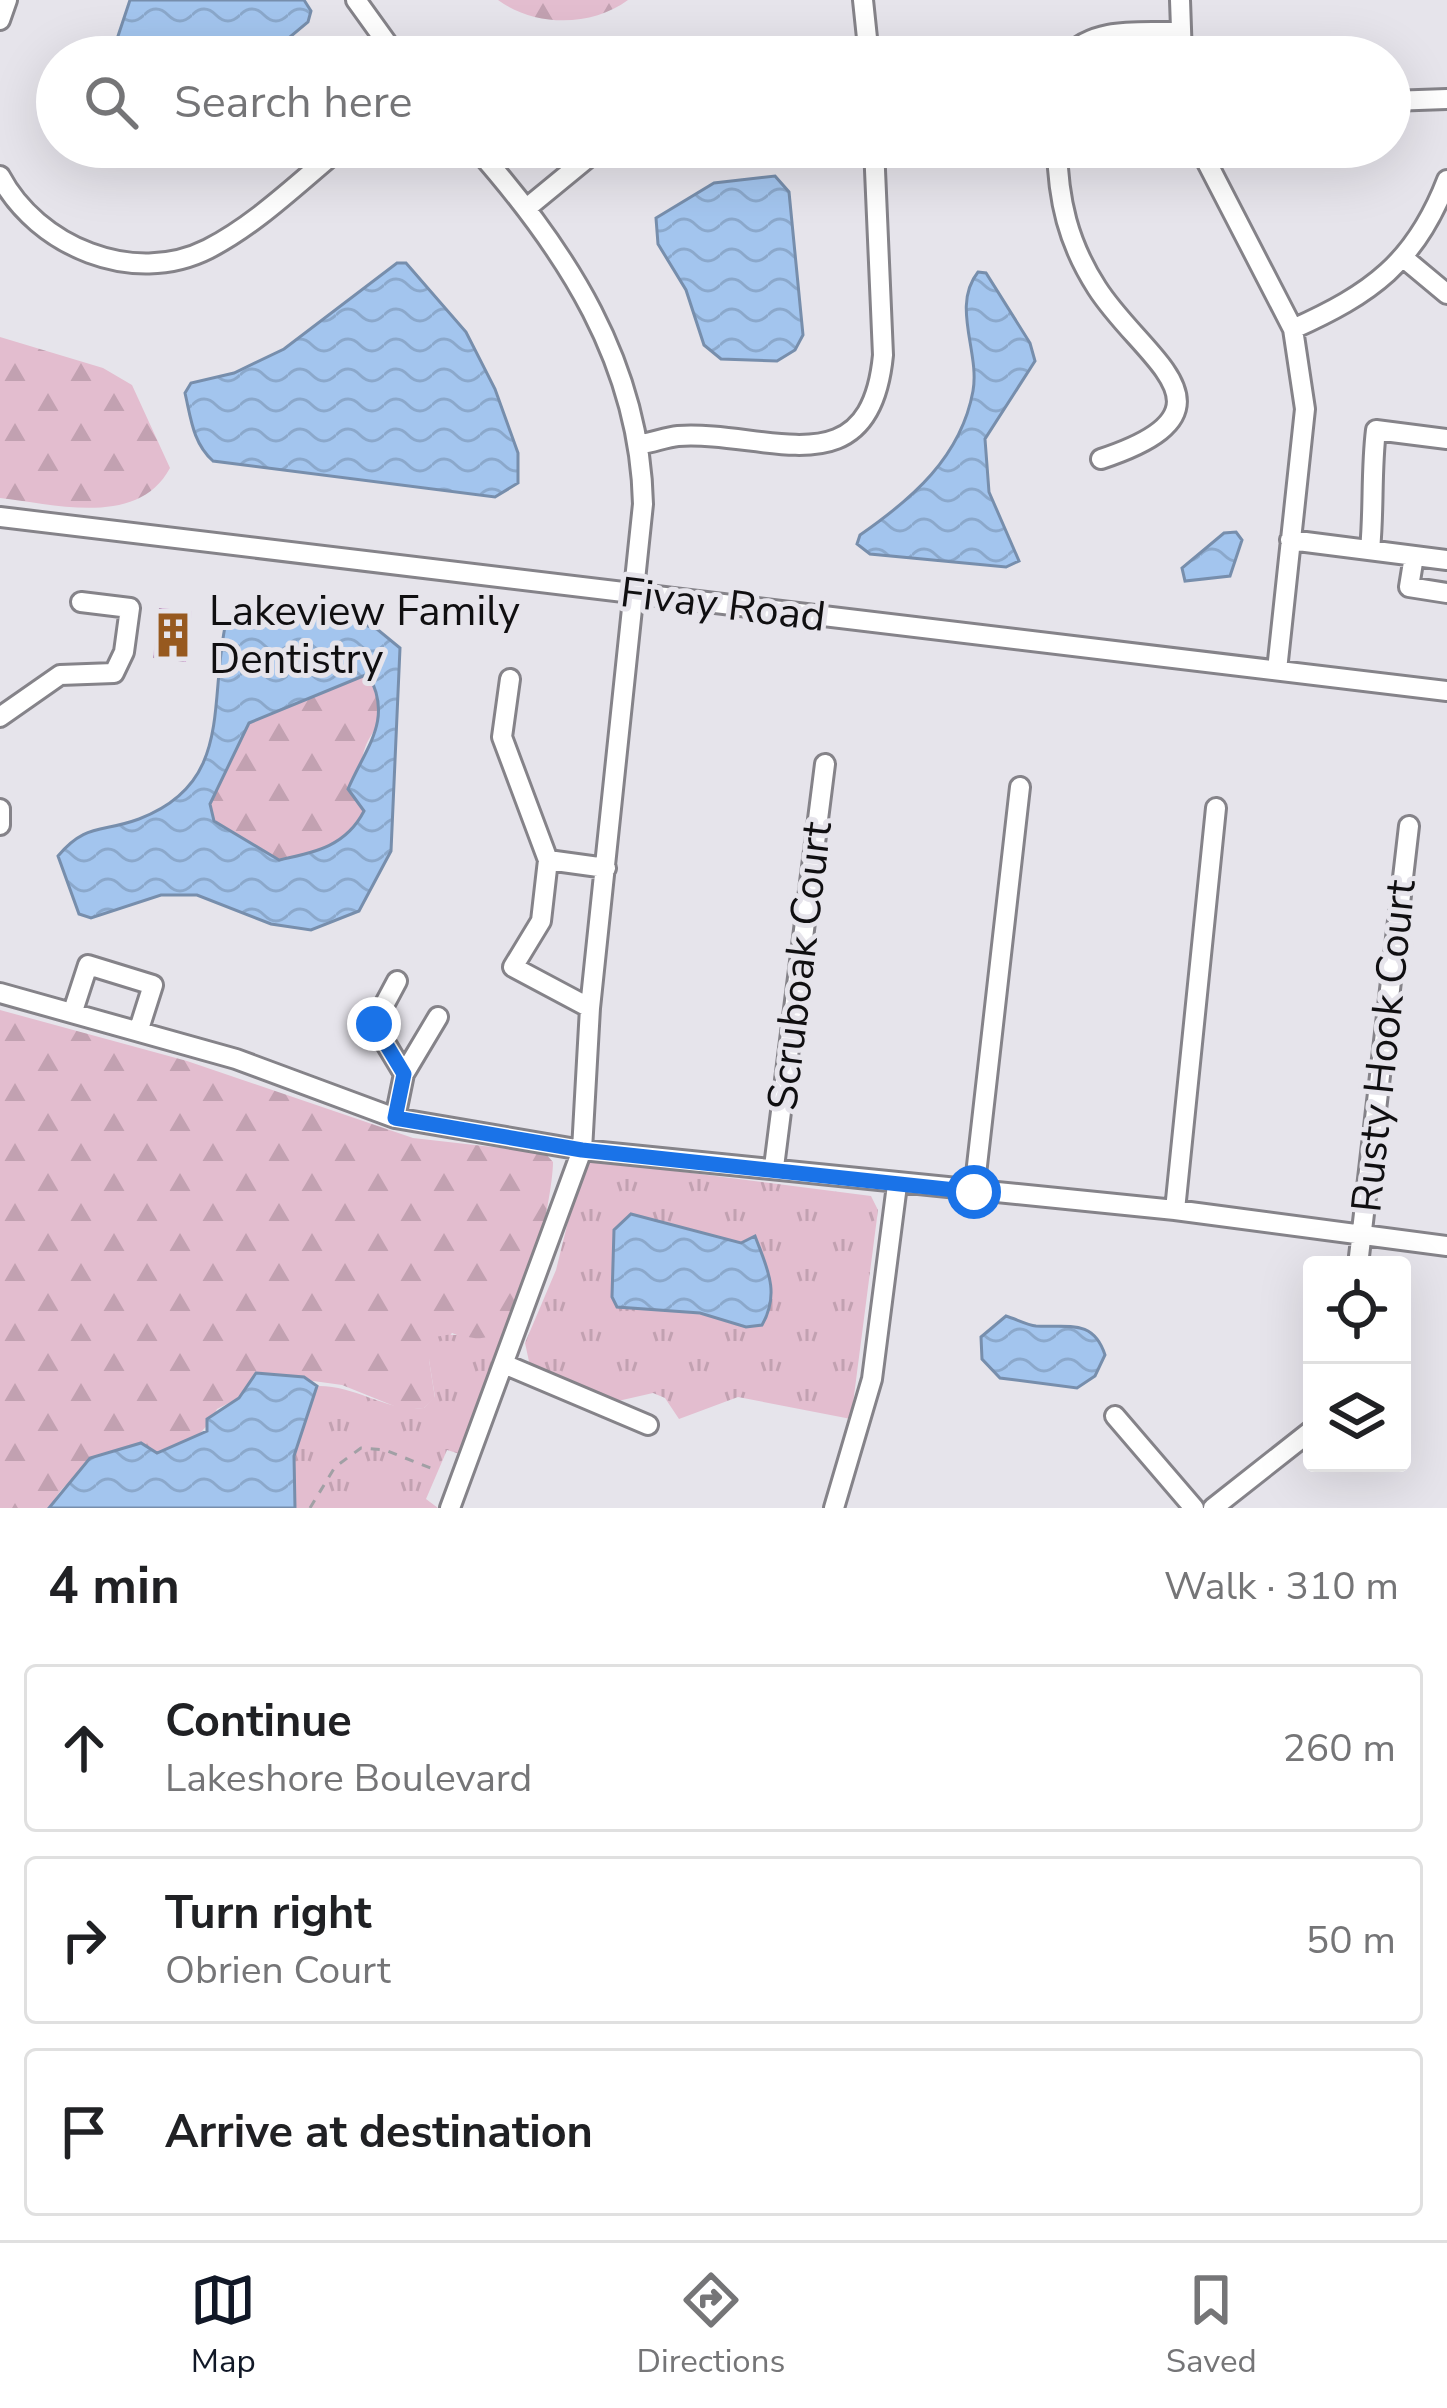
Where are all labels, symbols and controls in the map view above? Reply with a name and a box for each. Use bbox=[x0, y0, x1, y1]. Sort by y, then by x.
search box bbox=[36, 36, 1411, 168]
icon: search bbox=[78, 69, 144, 135]
text: Search here bbox=[174, 72, 413, 133]
street label: Fivay Road bbox=[617, 564, 829, 646]
place label: Lakeview Family Dentistry bbox=[209, 583, 520, 688]
building icon: Lakeview Family Dentistry bbox=[148, 610, 198, 660]
street label: Scruboak Court bbox=[754, 818, 846, 1114]
street label: Rusty Hook Court bbox=[1338, 877, 1430, 1215]
route end bbox=[347, 997, 401, 1051]
route start bbox=[947, 1165, 1001, 1219]
map controls bbox=[1303, 1256, 1411, 1472]
button: locate bbox=[1303, 1256, 1411, 1364]
button: layers bbox=[1303, 1364, 1411, 1472]
text: 4 min bbox=[48, 1551, 180, 1621]
text: Walk · 310 m bbox=[1164, 1560, 1399, 1613]
text: Continue bbox=[165, 1691, 352, 1752]
icon: ahead bbox=[51, 1715, 117, 1781]
text: 260 m bbox=[1282, 1722, 1396, 1775]
text: Lakeshore Boulevard bbox=[165, 1752, 532, 1805]
text: Turn right bbox=[165, 1883, 372, 1944]
icon: right bbox=[51, 1907, 117, 1973]
text: 50 m bbox=[1306, 1914, 1396, 1967]
text: Obrien Court bbox=[165, 1944, 391, 1997]
icon: arrive bbox=[51, 2099, 117, 2165]
text: Arrive at destination bbox=[165, 2102, 593, 2163]
tab: Map bbox=[190, 2267, 256, 2384]
tab: Directions bbox=[637, 2267, 785, 2384]
tab: Saved bbox=[1166, 2267, 1257, 2384]

